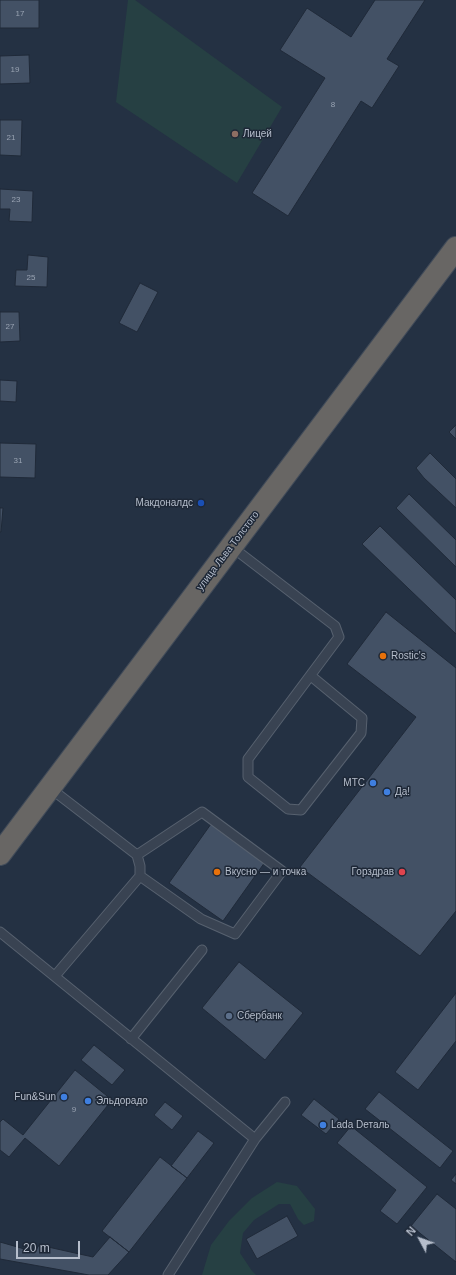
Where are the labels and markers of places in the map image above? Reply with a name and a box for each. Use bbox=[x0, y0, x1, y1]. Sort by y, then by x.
place label: Лицей bbox=[243, 128, 272, 140]
marker: Лицей bbox=[230, 129, 240, 139]
place label: Макдоналдс bbox=[135, 497, 193, 509]
marker: Макдоналдс bbox=[196, 498, 206, 508]
place label: Rostic's bbox=[391, 650, 426, 662]
marker: Rostic's bbox=[378, 651, 388, 661]
place label: МТС bbox=[343, 777, 365, 789]
marker: МТС bbox=[368, 778, 378, 788]
place label: Да! bbox=[395, 786, 410, 798]
marker: Да! bbox=[382, 787, 392, 797]
place label: Вкусно — и точка bbox=[225, 866, 306, 878]
place label: Горздрав bbox=[352, 866, 394, 878]
marker: Вкусно — и точка bbox=[212, 867, 222, 877]
marker: Горздрав bbox=[397, 867, 407, 877]
place label: Сбербанк bbox=[237, 1010, 282, 1022]
marker: Сбербанк bbox=[224, 1011, 234, 1021]
place label: Fun&Sun bbox=[14, 1091, 56, 1103]
marker: Fun&Sun bbox=[59, 1092, 69, 1102]
place label: Эльдорадо bbox=[96, 1095, 148, 1107]
marker: Эльдорадо bbox=[83, 1096, 93, 1106]
place label: Lada Dеталь bbox=[331, 1119, 390, 1131]
marker: Lada Dеталь bbox=[318, 1120, 328, 1130]

